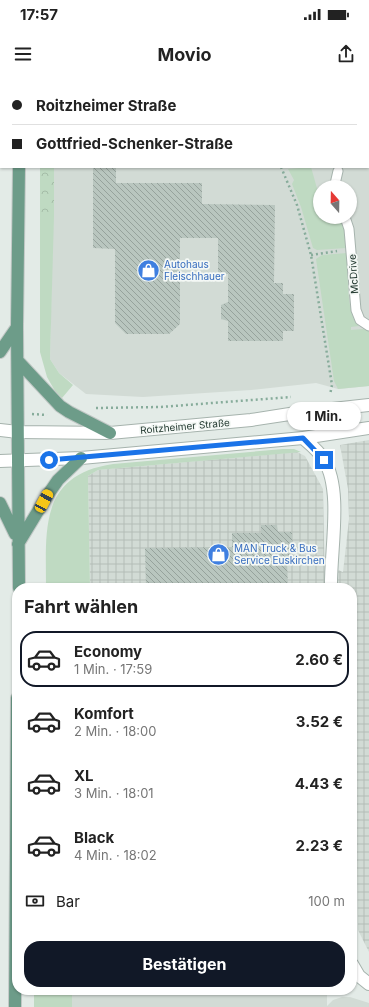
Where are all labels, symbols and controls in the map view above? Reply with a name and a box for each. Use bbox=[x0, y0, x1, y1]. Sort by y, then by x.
text: 17:57 bbox=[20, 5, 58, 24]
icon: menu bbox=[12, 43, 34, 65]
icon: share bbox=[335, 43, 357, 65]
text: Movio bbox=[157, 44, 212, 65]
text: Roitzheimer Straße bbox=[36, 96, 176, 115]
text: Gottfried-Schenker-Straße bbox=[36, 134, 233, 153]
north arrow bbox=[313, 180, 357, 224]
map controls bbox=[313, 180, 357, 224]
street label: McDrive bbox=[346, 254, 360, 294]
shop icon: Autohaus Fleischhauer bbox=[135, 257, 161, 283]
place label: Autohaus Fleischhauer bbox=[164, 258, 225, 282]
callout: 1 Min. bbox=[287, 402, 361, 430]
text: 1 Min. bbox=[306, 408, 342, 424]
street label: Roitzheimer Straße bbox=[140, 416, 230, 436]
route start bbox=[40, 451, 58, 469]
route end bbox=[315, 451, 333, 469]
car bbox=[33, 488, 55, 514]
shop icon: MAN Truck & Bus Service Euskirchen bbox=[206, 541, 232, 567]
place label: MAN Truck & Bus Service Euskirchen bbox=[234, 542, 325, 566]
text: Fahrt wählen bbox=[24, 596, 138, 617]
icon: car bbox=[26, 641, 62, 677]
text: Economy bbox=[74, 642, 142, 661]
text: 2.60 € bbox=[295, 650, 343, 669]
text: 1 Min. · 17:59 bbox=[74, 661, 152, 677]
icon: car bbox=[26, 703, 62, 739]
text: Komfort bbox=[74, 704, 134, 723]
text: 3.52 € bbox=[296, 712, 343, 731]
text: 2 Min. · 18:00 bbox=[74, 723, 156, 739]
icon: car bbox=[26, 765, 62, 801]
text: XL bbox=[74, 766, 94, 785]
text: 4.43 € bbox=[295, 774, 343, 793]
text: 3 Min. · 18:01 bbox=[74, 785, 154, 801]
icon: car bbox=[26, 827, 62, 863]
text: Black bbox=[74, 828, 114, 847]
text: 2.23 € bbox=[296, 836, 343, 855]
text: 4 Min. · 18:02 bbox=[74, 847, 157, 863]
icon: cash bbox=[24, 890, 46, 912]
text: Bar bbox=[56, 892, 80, 911]
text: 100 m bbox=[308, 893, 345, 909]
button: Bestätigen bbox=[24, 941, 345, 987]

